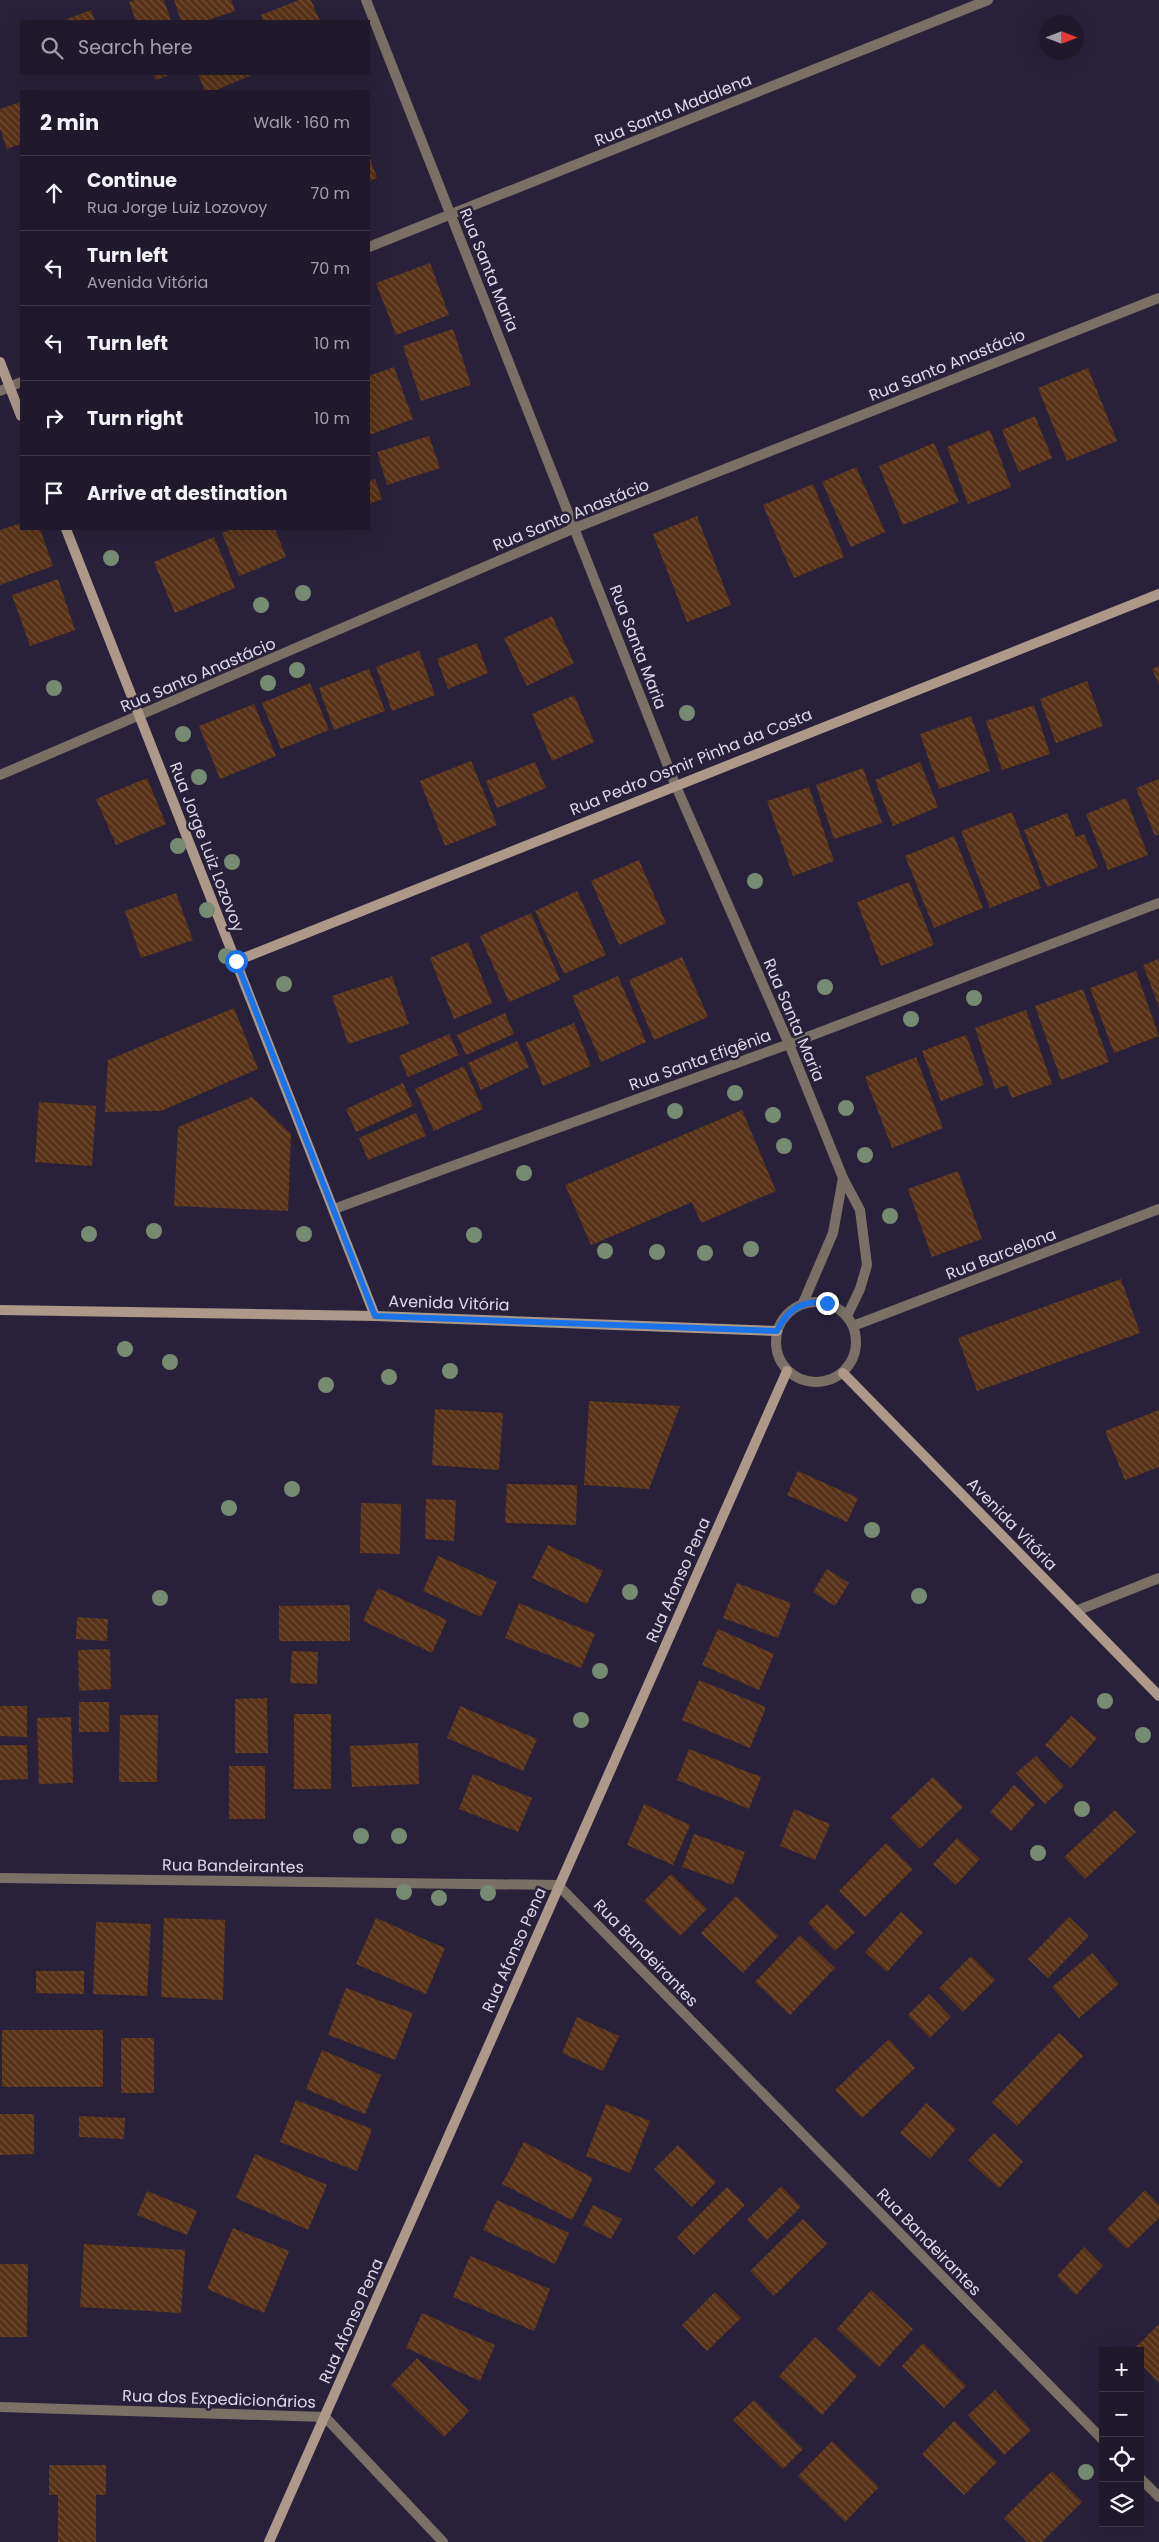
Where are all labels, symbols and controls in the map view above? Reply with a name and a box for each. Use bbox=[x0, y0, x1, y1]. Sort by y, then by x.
north arrow bbox=[1039, 15, 1084, 60]
search box bbox=[20, 20, 370, 75]
icon: search bbox=[38, 34, 66, 62]
text: Search here bbox=[78, 34, 192, 61]
street label: Rua Santa Madalena bbox=[591, 68, 755, 152]
text: 2 min bbox=[40, 108, 99, 137]
text: Walk · 160 m bbox=[253, 111, 350, 134]
text: Continue bbox=[87, 167, 177, 194]
icon: ahead bbox=[40, 179, 68, 207]
text: 70 m bbox=[310, 182, 350, 205]
text: Rua Jorge Luiz Lozovoy bbox=[87, 196, 267, 219]
street label: Rua Santa Maria bbox=[454, 205, 524, 335]
text: Turn left bbox=[87, 242, 168, 269]
icon: left bbox=[40, 254, 68, 282]
text: 70 m bbox=[310, 257, 350, 280]
text: Avenida Vitória bbox=[87, 271, 208, 294]
street label: Rua Santo Anastácio bbox=[865, 323, 1029, 407]
icon: left bbox=[40, 329, 68, 357]
text: Turn left bbox=[87, 330, 168, 357]
text: 10 m bbox=[314, 332, 350, 355]
icon: right bbox=[40, 404, 68, 432]
text: Turn right bbox=[87, 405, 183, 432]
text: 10 m bbox=[314, 407, 350, 430]
street label: Rua Santo Anastácio bbox=[489, 473, 653, 557]
icon: arrive bbox=[40, 479, 68, 507]
text: Arrive at destination bbox=[87, 480, 288, 507]
street label: Rua Santa Maria bbox=[604, 581, 672, 713]
street label: Rua Santo Anastácio bbox=[117, 632, 279, 718]
street label: Rua Pedro Osmir Pinha da Costa bbox=[566, 703, 816, 821]
street label: Rua Jorge Luiz Lozovoy bbox=[164, 759, 250, 935]
route start bbox=[225, 950, 248, 973]
street label: Rua Santa Maria bbox=[758, 955, 830, 1085]
street label: Rua Santa Efigênia bbox=[626, 1024, 774, 1096]
street label: Rua Barcelona bbox=[942, 1222, 1060, 1286]
street label: Avenida Vitória bbox=[388, 1289, 510, 1317]
route end bbox=[816, 1292, 839, 1315]
street label: Avenida Vitória bbox=[962, 1472, 1062, 1576]
street label: Rua Afonso Pena bbox=[640, 1514, 716, 1646]
street label: Rua Bandeirantes bbox=[162, 1853, 304, 1879]
street label: Rua Afonso Pena bbox=[476, 1884, 552, 2016]
street label: Rua Bandeirantes bbox=[589, 1894, 703, 2012]
street label: Rua Bandeirantes bbox=[872, 2183, 986, 2301]
street label: Rua Afonso Pena bbox=[313, 2255, 389, 2387]
map controls bbox=[1099, 2347, 1144, 2527]
button: + bbox=[1099, 2347, 1144, 2392]
street label: Rua dos Expedicionários bbox=[122, 2384, 316, 2414]
button: − bbox=[1099, 2392, 1144, 2437]
button: locate bbox=[1099, 2437, 1144, 2482]
button: layers bbox=[1099, 2482, 1144, 2527]

